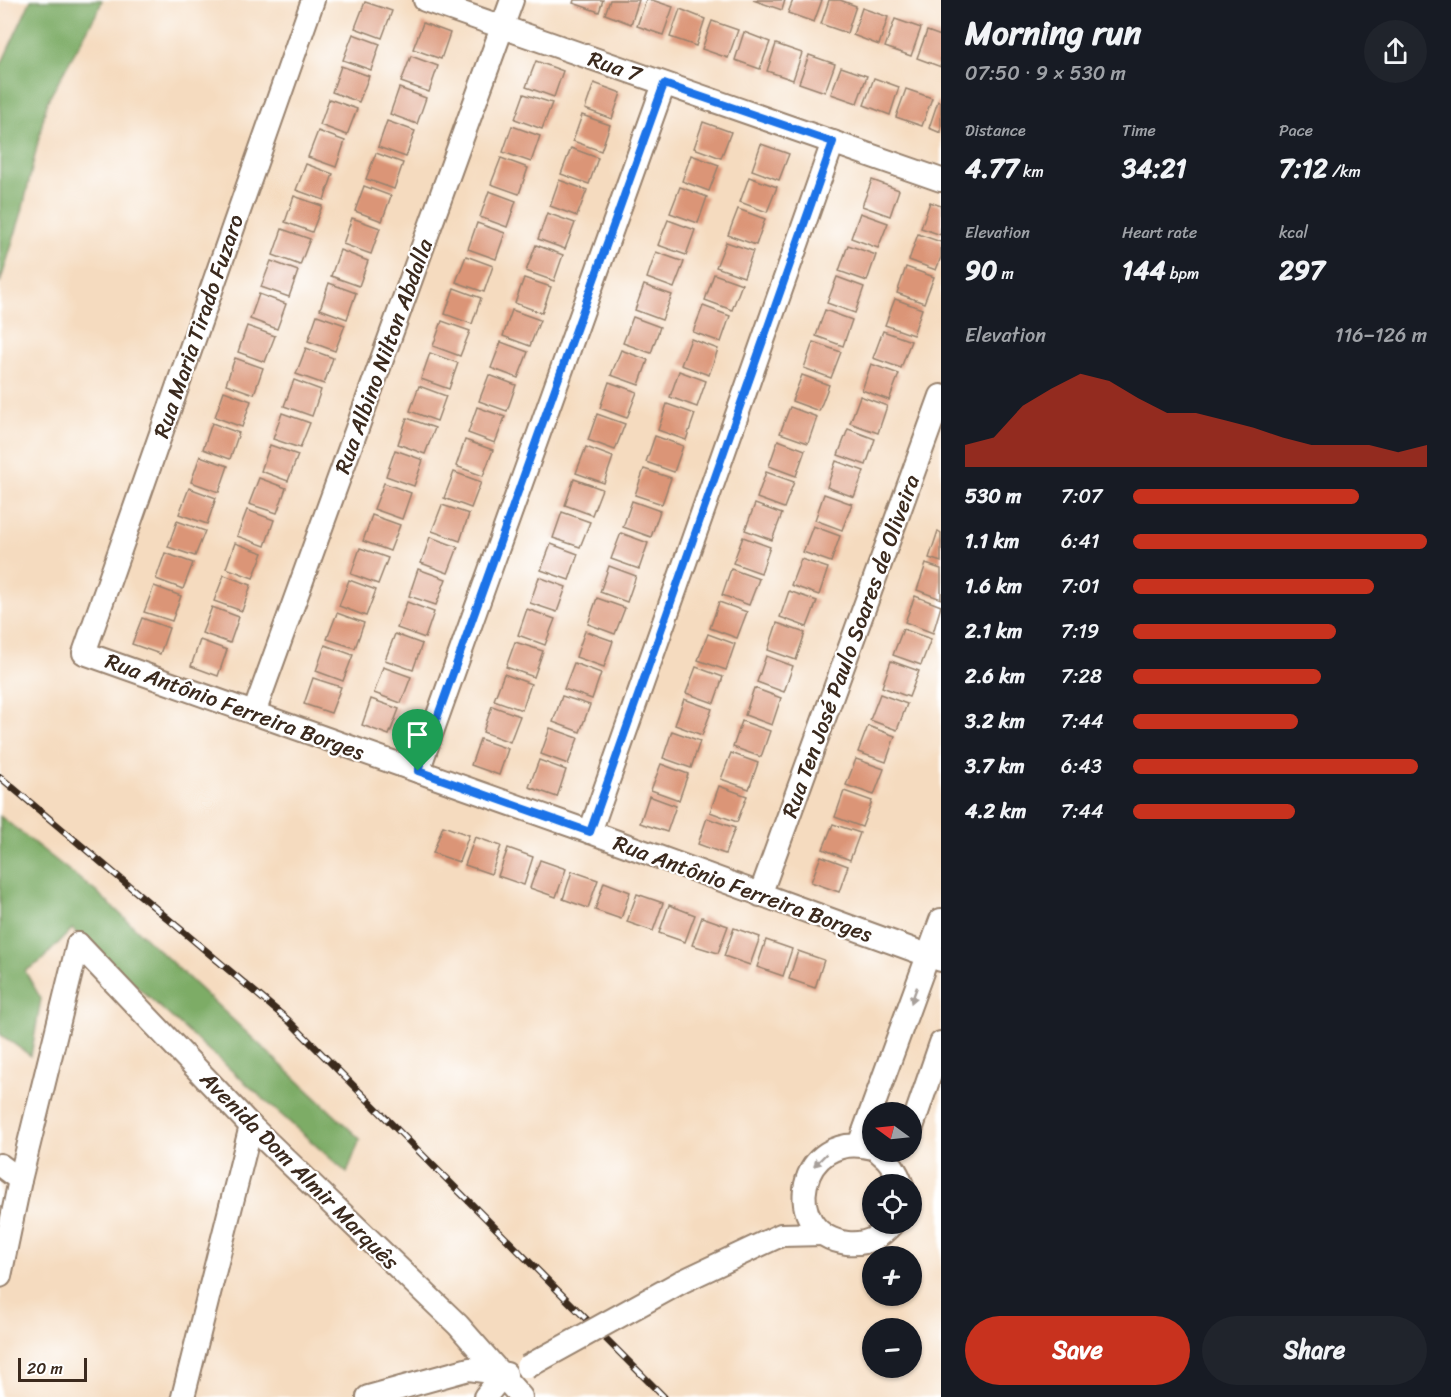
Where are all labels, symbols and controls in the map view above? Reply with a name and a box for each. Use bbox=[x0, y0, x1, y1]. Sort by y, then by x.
text: Morning run bbox=[965, 4, 1141, 62]
button: share bbox=[1364, 20, 1427, 83]
street label: Rua 7 bbox=[583, 39, 648, 94]
text: 07:50 · 9 × 530 m bbox=[965, 56, 1126, 91]
text: Distance bbox=[965, 116, 1026, 145]
text: Time bbox=[1122, 116, 1156, 145]
text: Pace bbox=[1279, 116, 1313, 145]
text: 4.77 bbox=[965, 145, 1019, 191]
text: 34:21 bbox=[1122, 145, 1187, 191]
text: 7:12 bbox=[1279, 145, 1328, 191]
text: km bbox=[1019, 157, 1044, 186]
text: /km bbox=[1328, 157, 1361, 186]
street label: Rua Maria Tirado Fuzaro bbox=[142, 209, 255, 443]
text: Elevation bbox=[965, 218, 1030, 247]
text: Heart rate bbox=[1122, 218, 1197, 247]
text: kcal bbox=[1279, 218, 1308, 247]
street label: Rua Albino Nilton Abdalla bbox=[323, 232, 444, 479]
text: 90 bbox=[965, 247, 997, 293]
text: 144 bbox=[1122, 247, 1166, 293]
text: 297 bbox=[1279, 247, 1325, 293]
text: m bbox=[997, 259, 1014, 288]
text: bpm bbox=[1166, 259, 1199, 288]
text: Elevation bbox=[965, 318, 1046, 353]
text: 116–126 m bbox=[1335, 318, 1427, 353]
street label: Rua Ten José Paulo Soares de Oliveira bbox=[770, 469, 931, 823]
text: 530 m bbox=[965, 479, 1021, 514]
text: 7:07 bbox=[1061, 479, 1103, 514]
text: 1.1 km bbox=[965, 524, 1019, 559]
text: 6:41 bbox=[1061, 524, 1099, 559]
text: 1.6 km bbox=[965, 569, 1022, 604]
text: 7:01 bbox=[1061, 569, 1100, 604]
text: 2.1 km bbox=[965, 614, 1022, 649]
text: 7:19 bbox=[1061, 614, 1099, 649]
street label: Rua Antônio Ferreira Borges bbox=[100, 641, 370, 772]
text: 2.6 km bbox=[965, 659, 1025, 694]
text: 7:28 bbox=[1061, 659, 1102, 694]
text: 3.2 km bbox=[965, 704, 1025, 739]
text: 7:44 bbox=[1061, 704, 1103, 739]
pin bbox=[392, 709, 443, 771]
icon: arrive bbox=[401, 718, 434, 751]
text: 3.7 km bbox=[965, 749, 1025, 784]
text: 6:43 bbox=[1061, 749, 1102, 784]
text: 4.2 km bbox=[965, 794, 1026, 829]
text: 7:44 bbox=[1061, 794, 1103, 829]
street label: Rua Antônio Ferreira Borges bbox=[608, 823, 878, 954]
one-way arrow bbox=[908, 986, 918, 1004]
street label: Avenida Dom Almir Marquês bbox=[190, 1061, 409, 1280]
north arrow bbox=[862, 1102, 922, 1162]
map controls bbox=[862, 1102, 922, 1378]
one-way arrow bbox=[813, 1152, 827, 1167]
button: locate bbox=[862, 1174, 922, 1234]
button: + bbox=[862, 1246, 922, 1306]
button: Save bbox=[965, 1316, 1190, 1385]
button: Share bbox=[1202, 1316, 1427, 1385]
button: − bbox=[862, 1318, 922, 1378]
text: 20 m bbox=[27, 1354, 63, 1383]
scale bar bbox=[18, 1355, 87, 1382]

